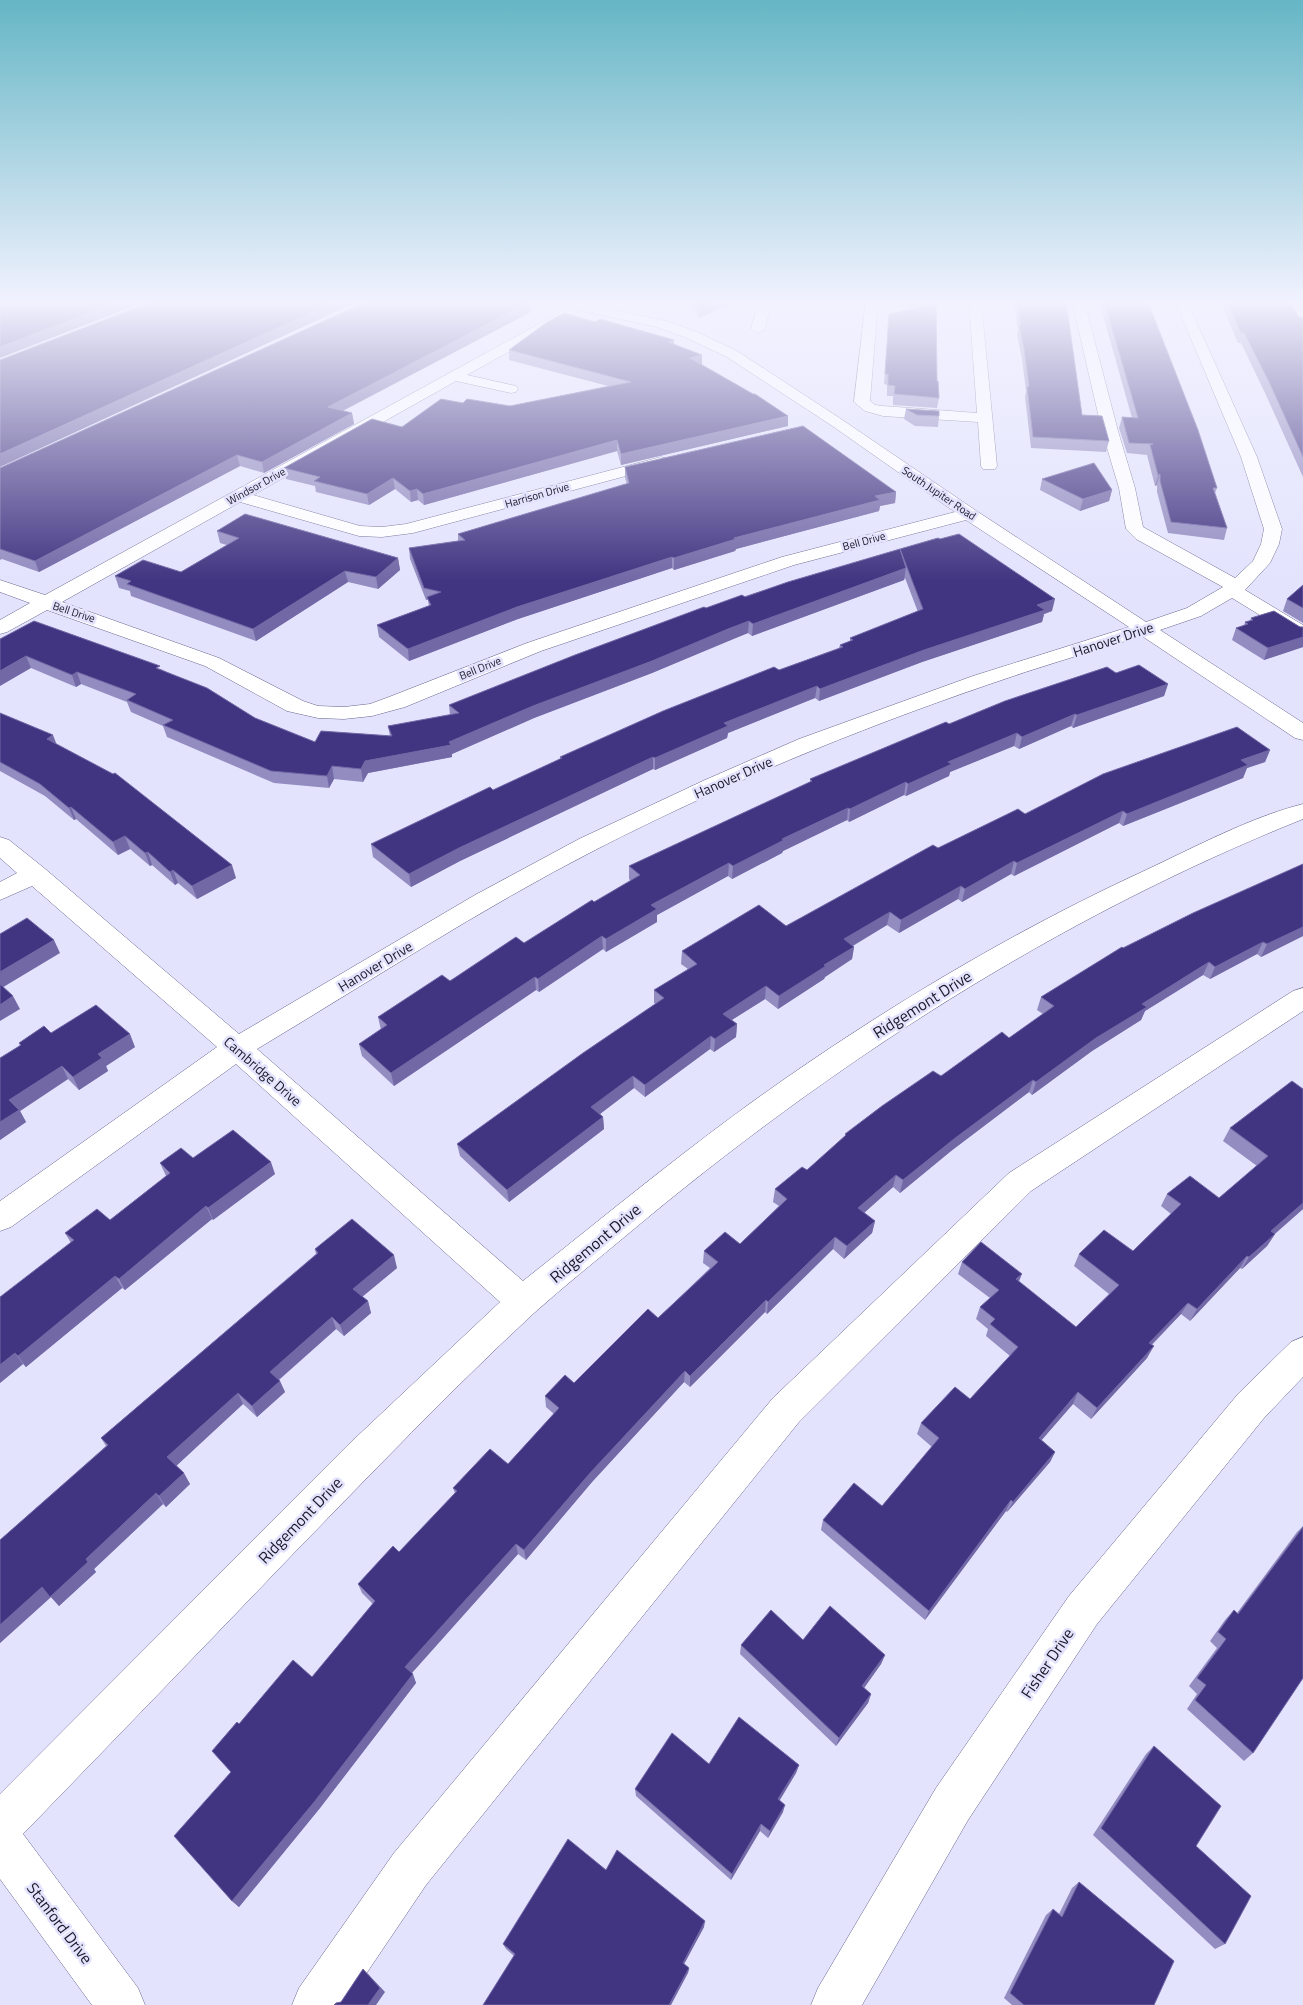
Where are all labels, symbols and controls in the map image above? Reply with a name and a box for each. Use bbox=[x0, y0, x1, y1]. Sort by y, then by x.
street label: South Jupiter Road bbox=[899, 462, 979, 524]
street label: Windsor Drive bbox=[224, 463, 289, 509]
street label: Harrison Drive bbox=[503, 478, 571, 512]
street label: Bell Drive bbox=[841, 527, 888, 554]
street label: Bell Drive bbox=[51, 598, 98, 627]
street label: Hanover Drive bbox=[1070, 616, 1156, 662]
street label: Bell Drive bbox=[457, 652, 504, 684]
street label: Hanover Drive bbox=[691, 750, 775, 804]
street label: Hanover Drive bbox=[334, 936, 416, 996]
street label: Ridgemont Drive bbox=[868, 964, 976, 1044]
street label: Cambridge Drive bbox=[220, 1031, 306, 1111]
street label: Ridgemont Drive bbox=[544, 1198, 646, 1288]
street label: Ridgemont Drive bbox=[252, 1471, 348, 1569]
street label: Fisher Drive bbox=[1015, 1623, 1079, 1703]
street label: Stanford Drive bbox=[21, 1877, 99, 1969]

